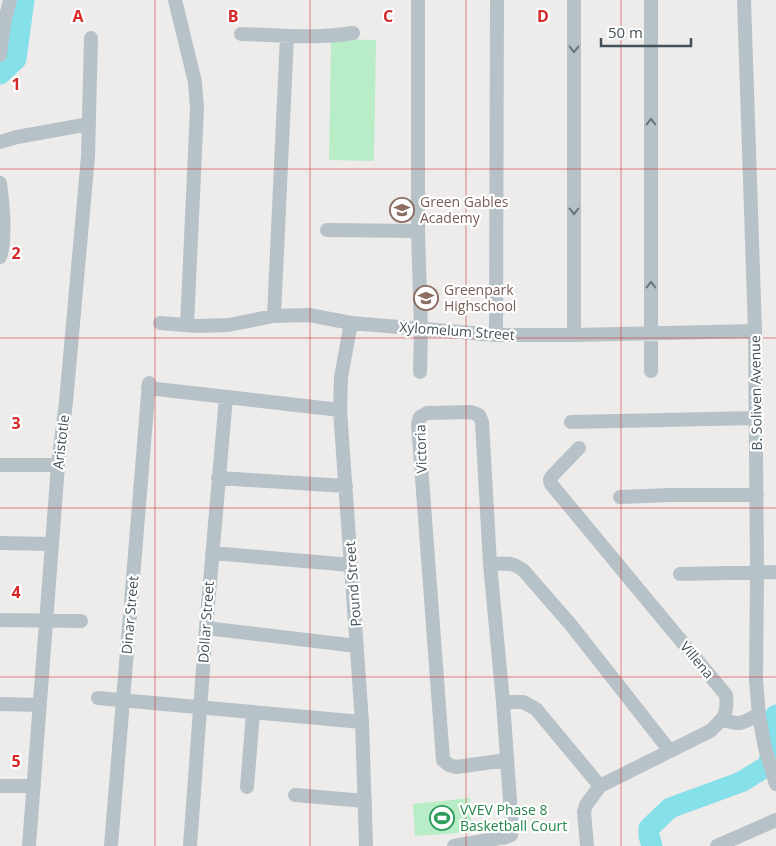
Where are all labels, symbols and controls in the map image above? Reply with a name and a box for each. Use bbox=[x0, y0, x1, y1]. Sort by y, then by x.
text: A bbox=[72, 5, 84, 27]
text: B bbox=[228, 5, 238, 27]
text: C bbox=[383, 5, 393, 27]
text: D bbox=[537, 5, 549, 27]
scale bar bbox=[601, 15, 691, 47]
text: 50 m bbox=[608, 22, 643, 42]
one-way arrow bbox=[569, 45, 579, 53]
text: 1 bbox=[11, 73, 21, 95]
one-way arrow bbox=[646, 118, 656, 126]
place label: Green Gables Academy bbox=[420, 192, 509, 227]
school or university icon: Green Gables Academy bbox=[389, 197, 415, 223]
one-way arrow bbox=[569, 208, 579, 215]
text: 2 bbox=[11, 242, 21, 264]
place label: Greenpark Highschool bbox=[444, 280, 516, 315]
one-way arrow bbox=[646, 280, 656, 288]
school or university icon: Greenpark Highschool bbox=[413, 285, 439, 311]
street label: Xylomelum Street bbox=[399, 317, 515, 344]
street label: B. Soliven Avenue bbox=[745, 335, 766, 451]
text: 3 bbox=[11, 412, 21, 434]
street label: Aristotle bbox=[48, 414, 73, 470]
street label: Victoria bbox=[410, 424, 431, 474]
street label: Pound Street bbox=[340, 541, 365, 627]
street label: Dinar Street bbox=[117, 575, 142, 655]
street label: Dollar Street bbox=[193, 580, 218, 663]
text: 4 bbox=[11, 581, 21, 603]
street label: Villena bbox=[676, 637, 719, 682]
text: 5 bbox=[11, 750, 21, 772]
place label: VVEV Phase 8 Basketball Court bbox=[460, 800, 567, 835]
sports icon: VVEV Phase 8 Basketball Court bbox=[429, 805, 455, 831]

